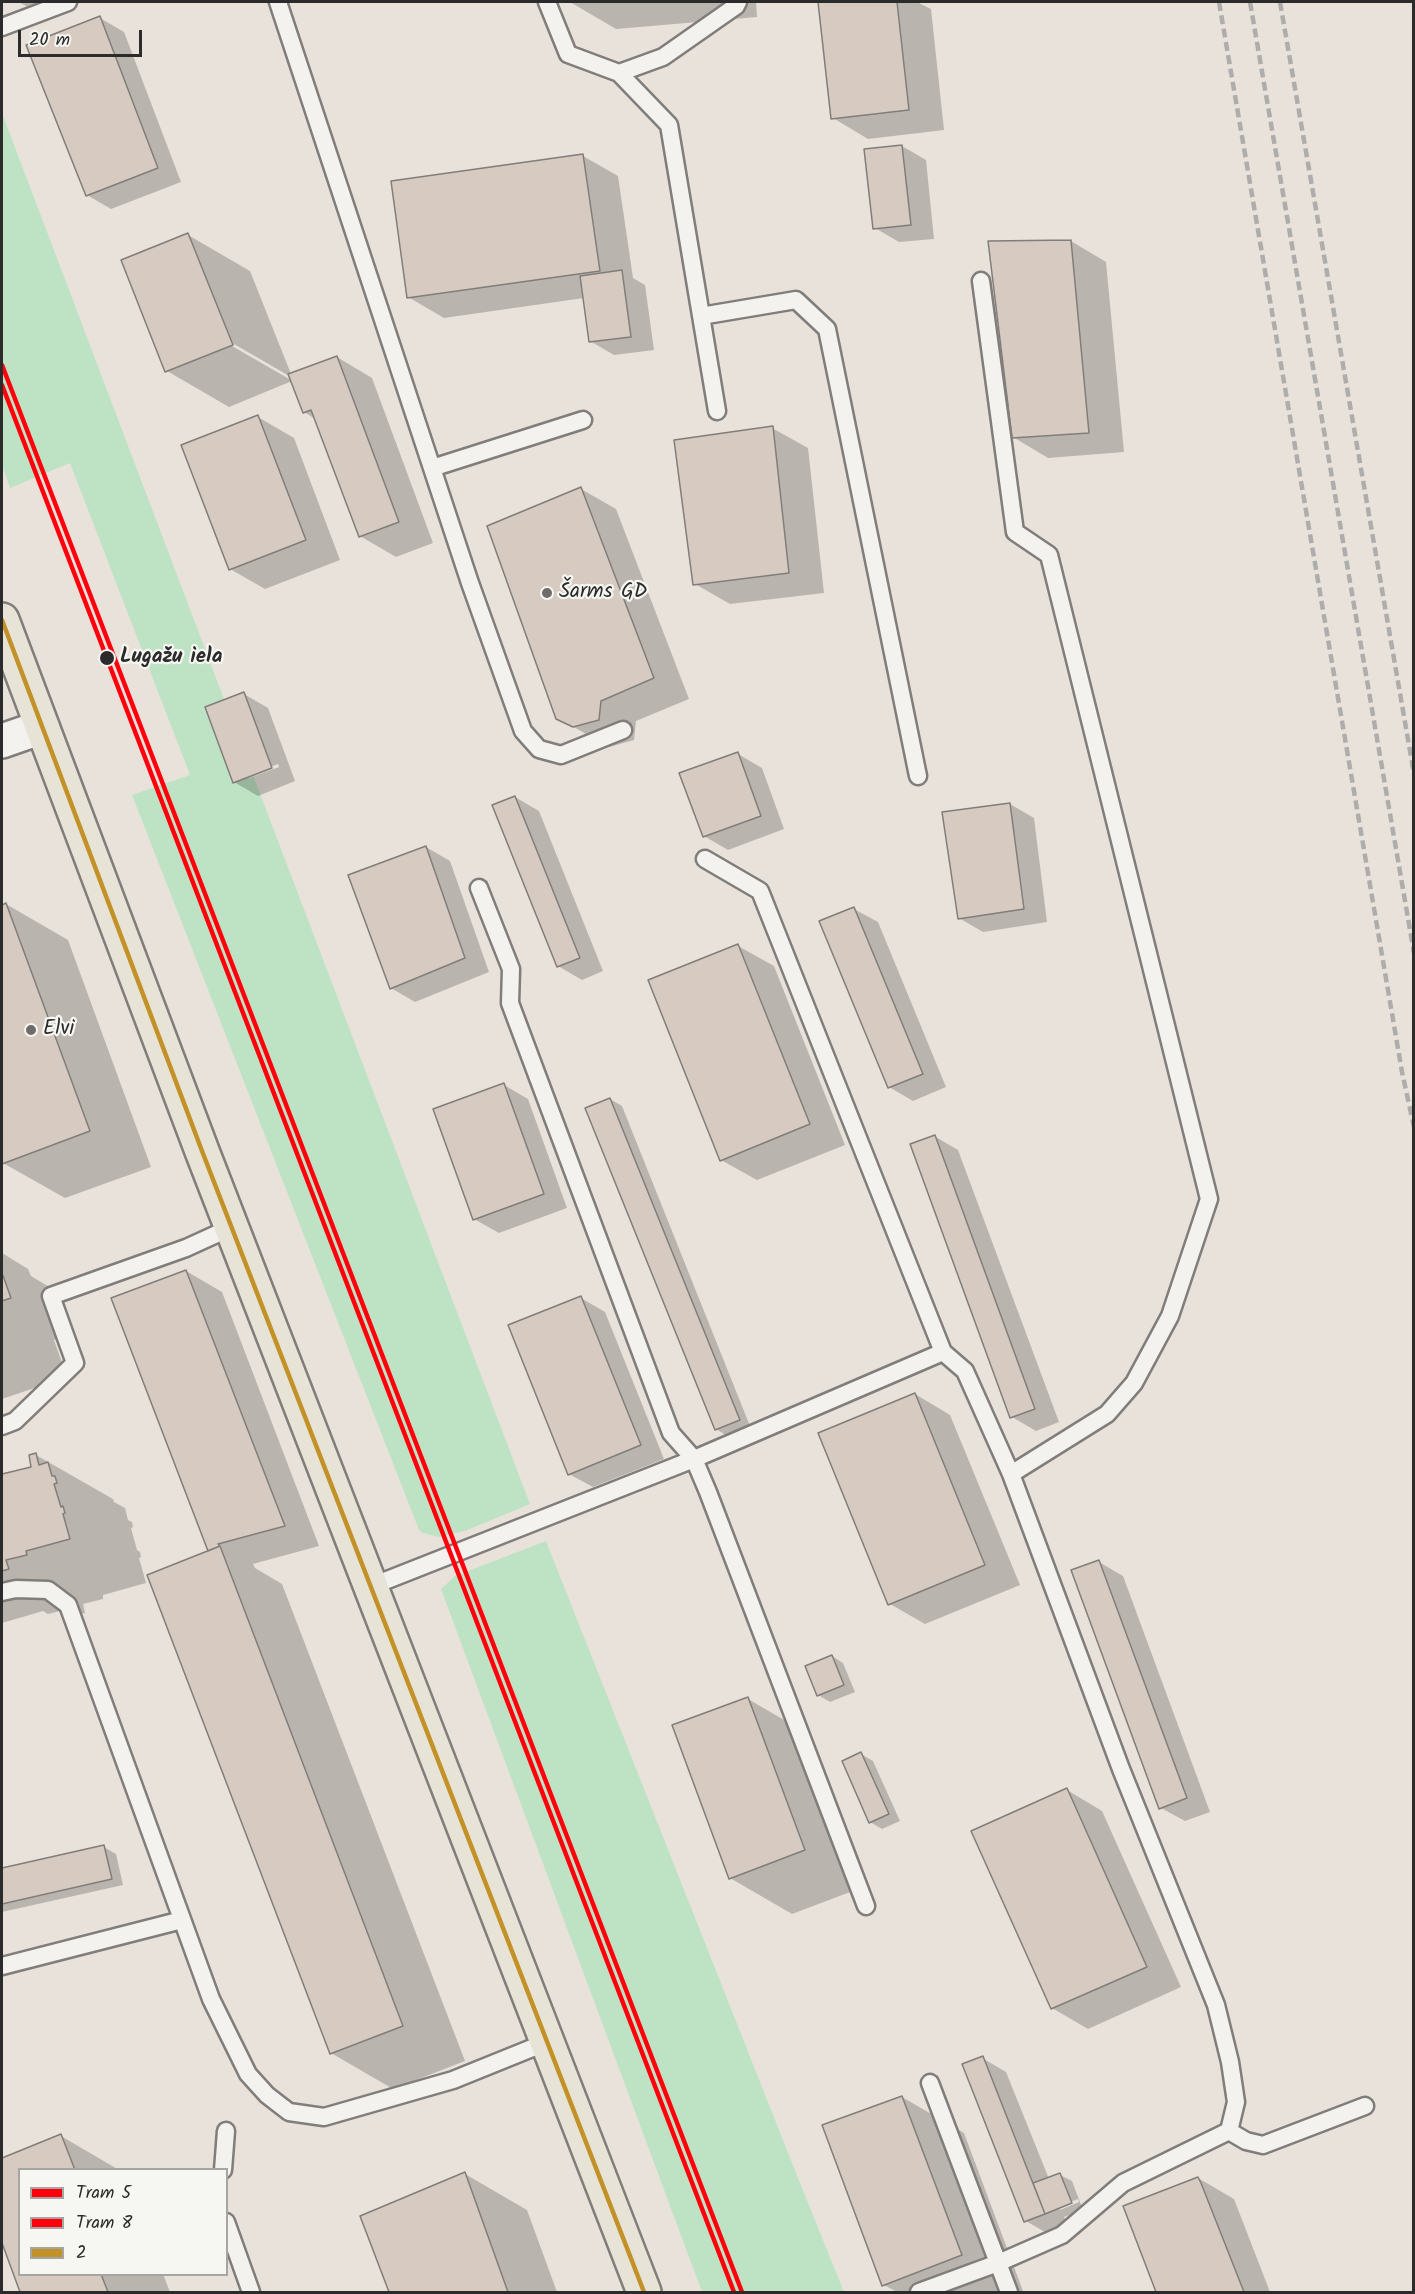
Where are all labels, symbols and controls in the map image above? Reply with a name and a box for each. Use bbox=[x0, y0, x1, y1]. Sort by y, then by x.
scale bar bbox=[21, 18, 146, 56]
text: 20 m bbox=[29, 26, 70, 55]
place label: Šarms GD bbox=[559, 580, 647, 606]
marker: Šarms GD bbox=[540, 586, 554, 600]
place label: Lugažu iela bbox=[120, 645, 222, 671]
marker: Lugažu iela bbox=[98, 649, 116, 667]
place label: Elvi bbox=[43, 1017, 74, 1043]
marker: Elvi bbox=[24, 1023, 38, 1037]
legend bbox=[18, 2168, 228, 2276]
text: Tram 5 bbox=[76, 2179, 131, 2208]
text: Tram 8 bbox=[76, 2209, 132, 2238]
text: 2 bbox=[76, 2239, 86, 2268]

